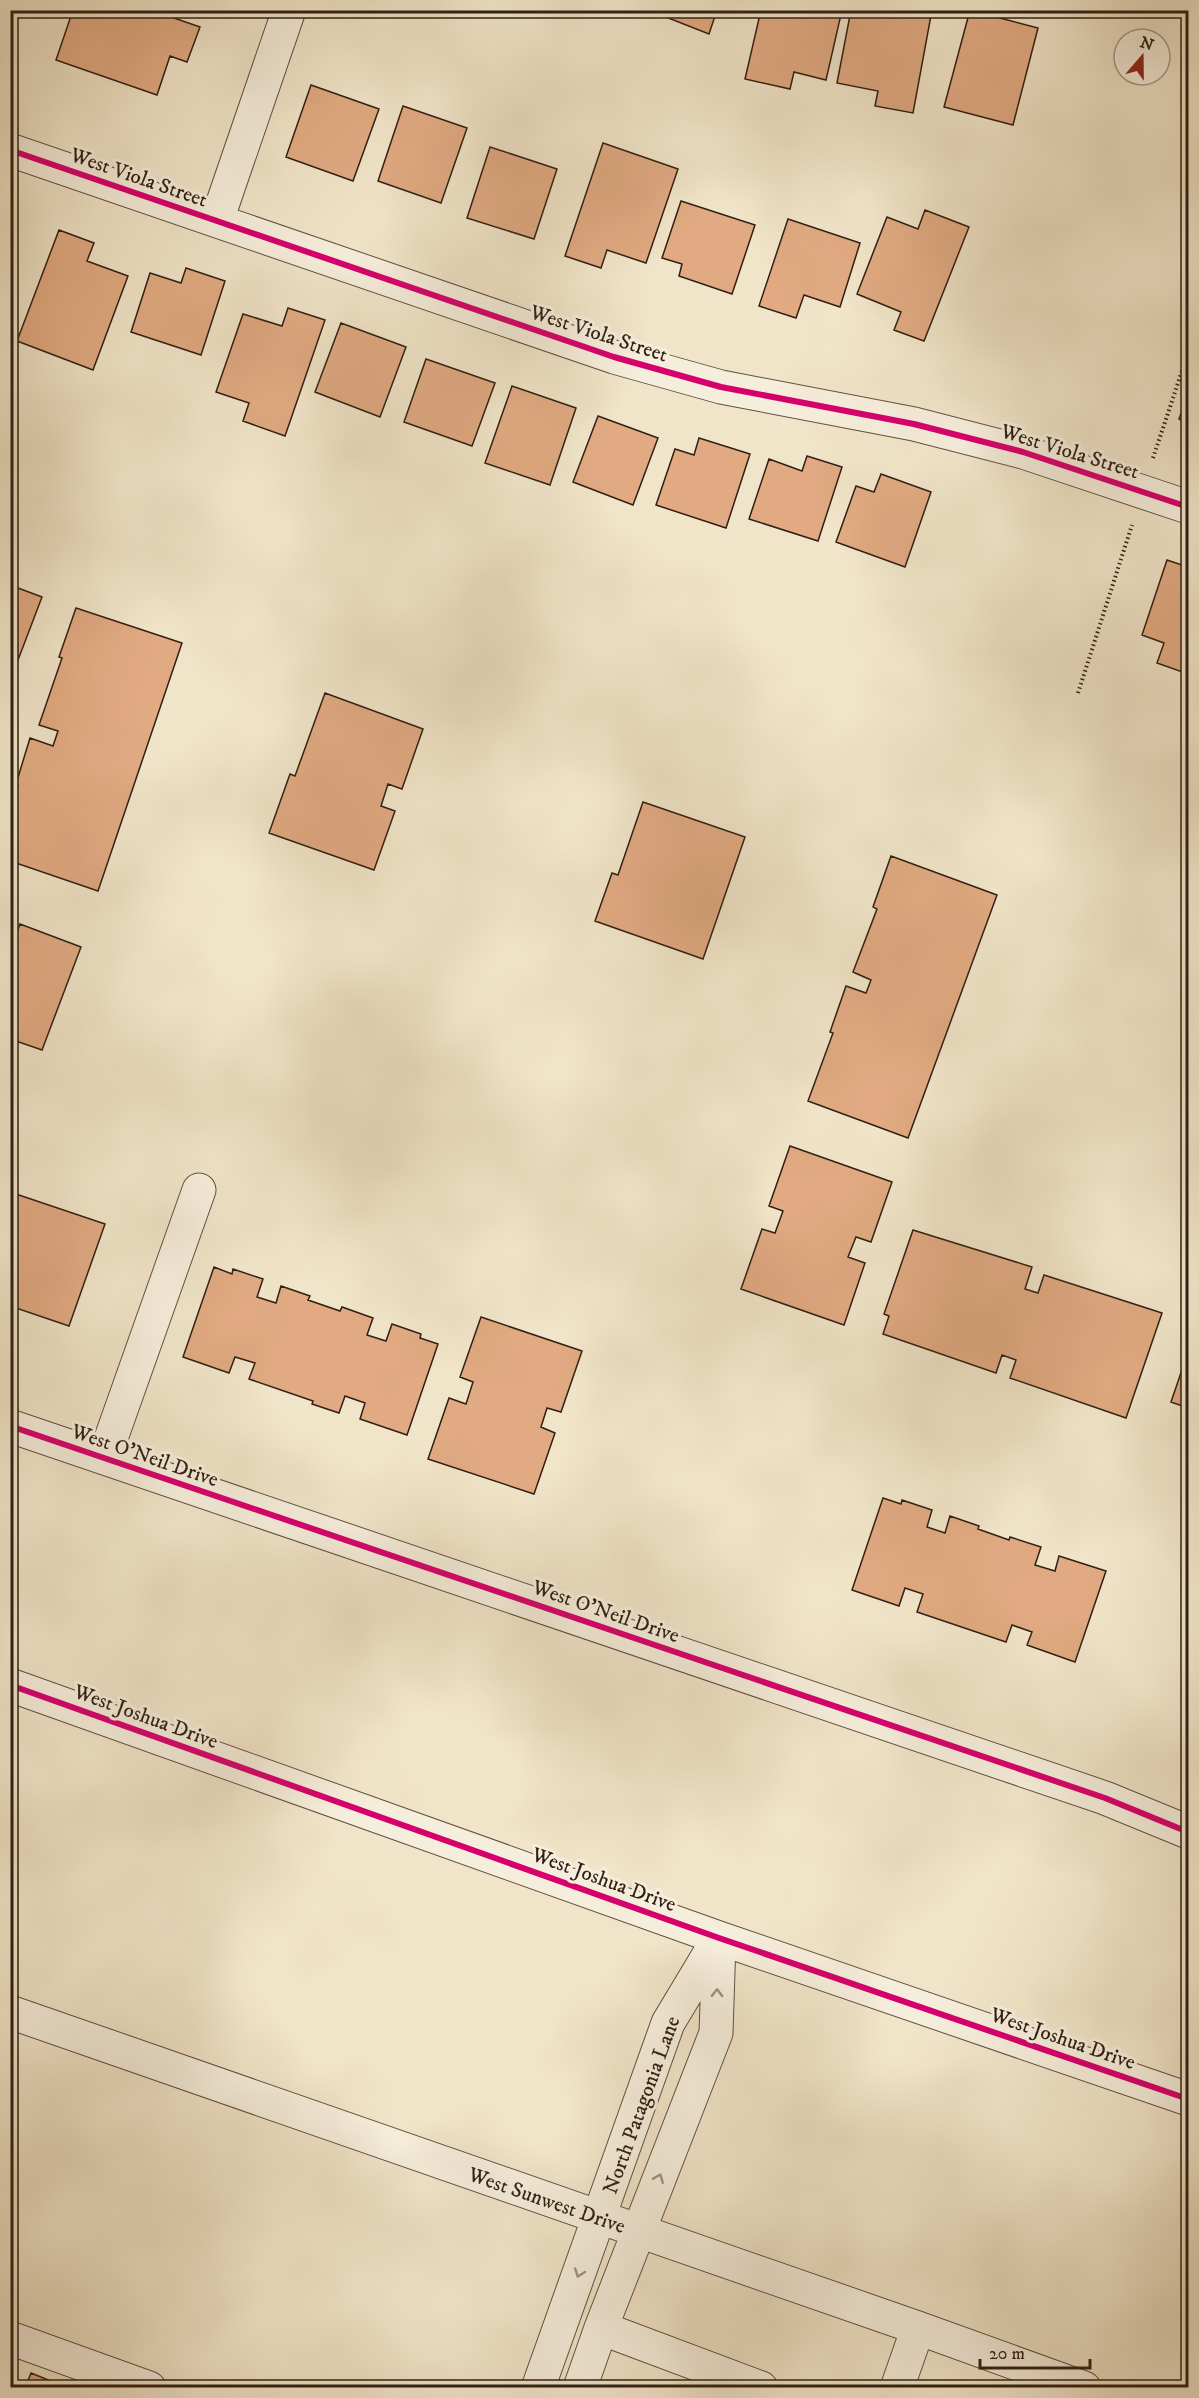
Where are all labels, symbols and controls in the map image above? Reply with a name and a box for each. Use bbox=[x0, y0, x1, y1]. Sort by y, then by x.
north arrow bbox=[1112, 27, 1172, 87]
text: N bbox=[1137, 32, 1156, 55]
street label: West Viola Street bbox=[66, 142, 211, 214]
street label: West Viola Street bbox=[526, 299, 671, 369]
street label: West Viola Street bbox=[996, 418, 1142, 485]
street label: West O'Neil Drive bbox=[67, 1418, 222, 1493]
street label: West O'Neil Drive bbox=[528, 1574, 683, 1649]
street label: West Joshua Drive bbox=[69, 1678, 222, 1755]
street label: West Joshua Drive bbox=[527, 1841, 680, 1918]
one-way arrow bbox=[711, 1989, 724, 1998]
street label: West Joshua Drive bbox=[986, 2002, 1139, 2076]
street label: North Patagonia Lane bbox=[598, 2012, 686, 2198]
street label: West Sunwest Drive bbox=[464, 2162, 629, 2240]
one-way arrow bbox=[652, 2173, 664, 2184]
one-way arrow bbox=[573, 2267, 586, 2278]
scale bar bbox=[980, 2332, 1090, 2370]
text: 20 m bbox=[989, 2343, 1025, 2365]

